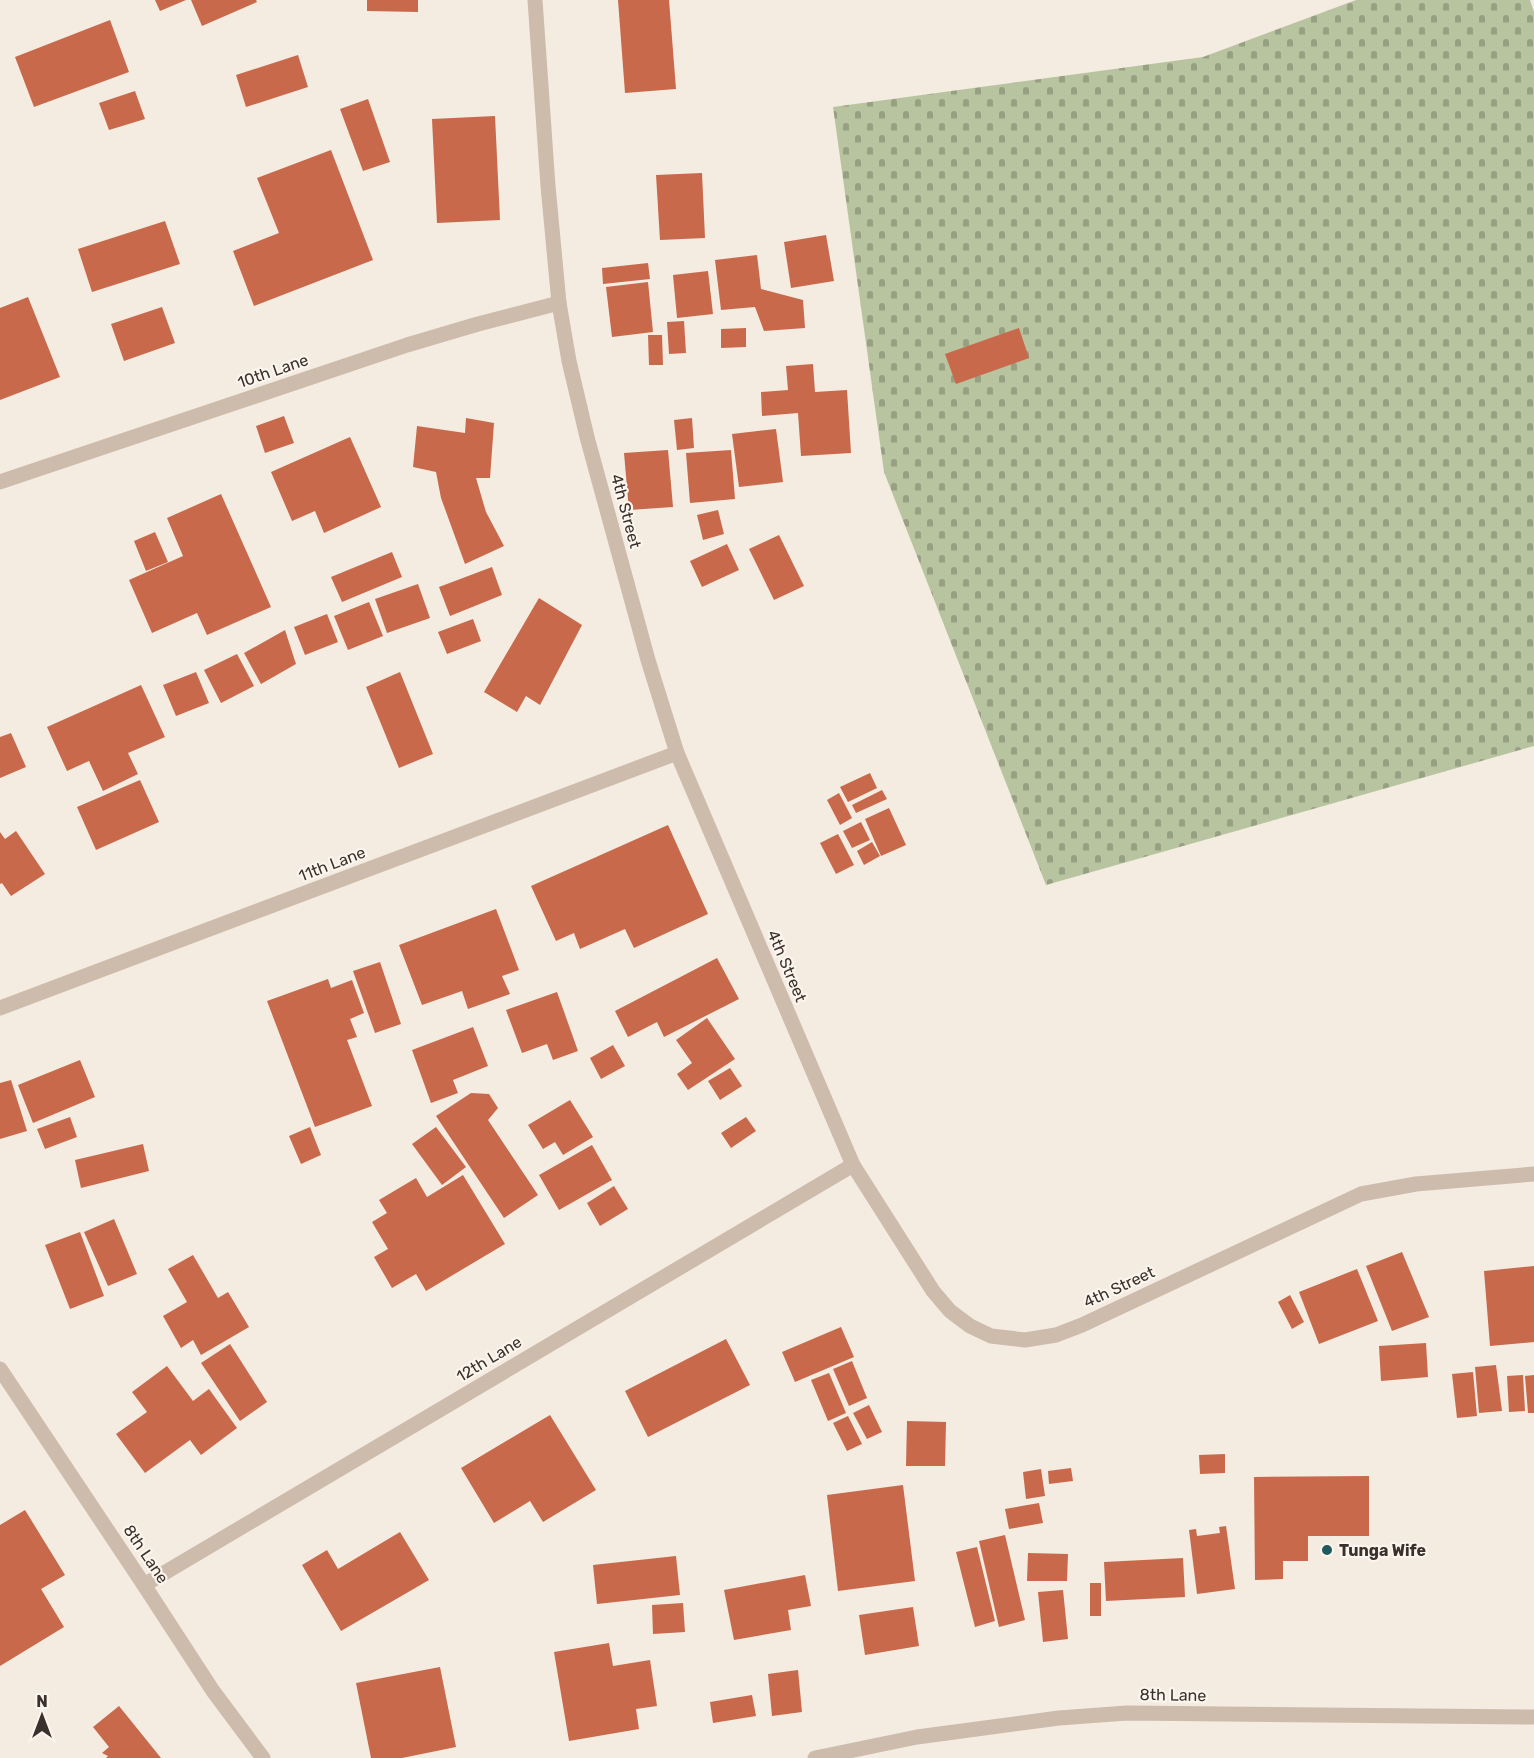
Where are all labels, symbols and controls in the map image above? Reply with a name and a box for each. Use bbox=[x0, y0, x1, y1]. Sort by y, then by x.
street label: 10th Lane bbox=[235, 350, 311, 392]
street label: 4th Street bbox=[607, 472, 645, 550]
street label: 11th Lane bbox=[296, 843, 368, 885]
street label: 4th Street bbox=[763, 927, 811, 1005]
street label: 4th Street bbox=[1080, 1262, 1158, 1312]
street label: 12th Lane bbox=[453, 1332, 525, 1386]
street label: 8th Lane bbox=[120, 1521, 173, 1587]
place label: Tunga Wife bbox=[1339, 1541, 1426, 1560]
marker: Tunga Wife bbox=[1320, 1543, 1334, 1557]
street label: 8th Lane bbox=[1140, 1685, 1206, 1705]
north arrow bbox=[12, 1686, 72, 1746]
text: N bbox=[36, 1692, 48, 1711]

